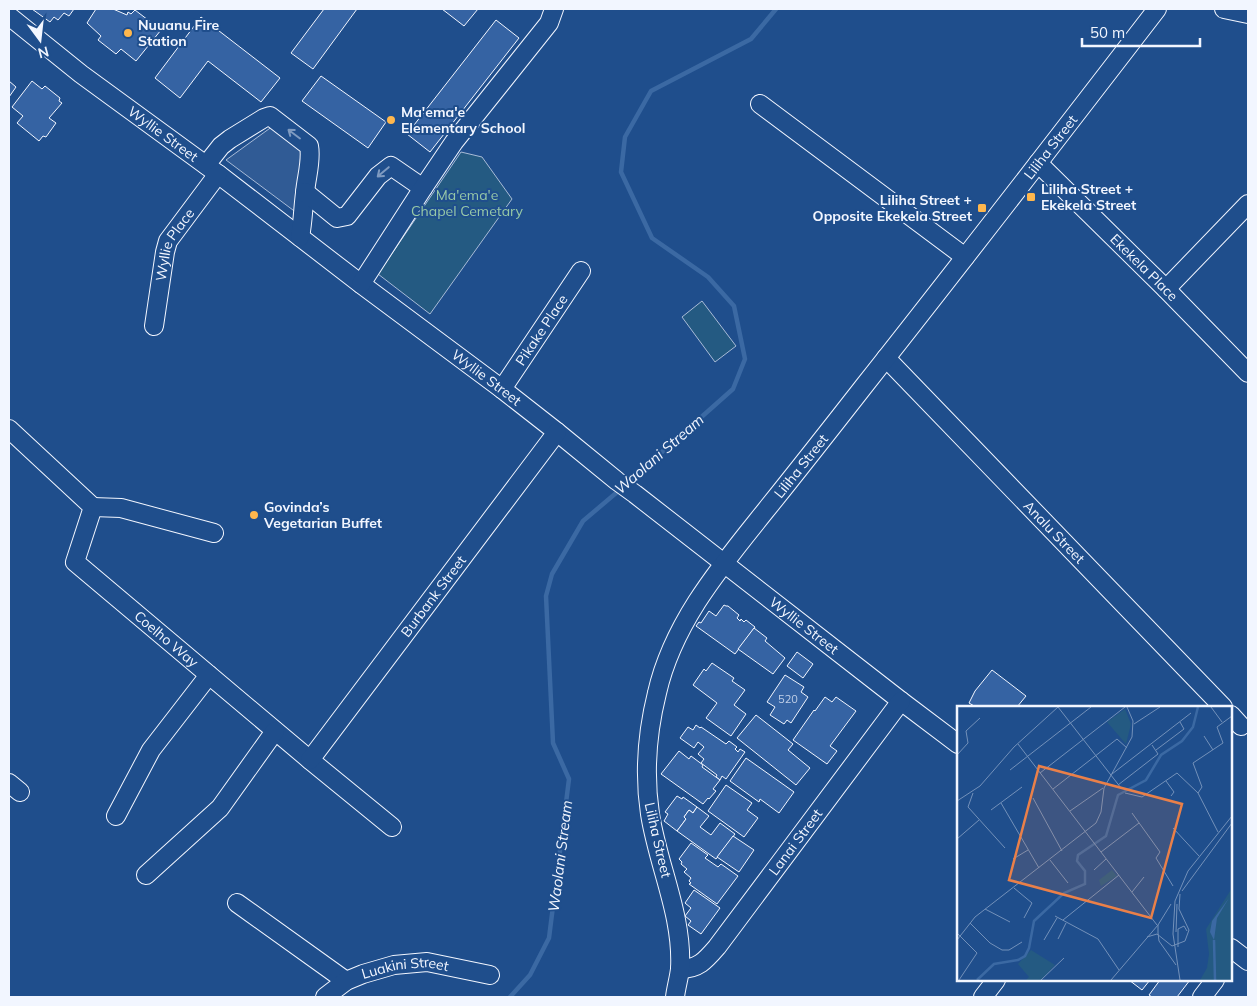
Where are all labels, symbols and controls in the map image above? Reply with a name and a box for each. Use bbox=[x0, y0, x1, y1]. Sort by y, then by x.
north arrow bbox=[15, 15, 65, 65]
scale bar bbox=[1082, 15, 1200, 47]
place label: Nuuanu Fire Station bbox=[138, 16, 220, 50]
text: 50 m bbox=[1090, 23, 1125, 42]
marker: Nuuanu Fire Station bbox=[122, 27, 134, 39]
text: N bbox=[36, 42, 51, 63]
street label: Wyllie Street bbox=[124, 102, 202, 166]
place label: Ma'ema'e Elementary School bbox=[401, 103, 525, 137]
street label: Liliha Street bbox=[1020, 111, 1081, 183]
marker: Ma'ema'e Elementary School bbox=[385, 114, 397, 126]
one-way arrow bbox=[287, 129, 301, 139]
one-way arrow bbox=[377, 166, 390, 177]
place label: Liliha Street + Ekekela Street bbox=[1041, 180, 1137, 214]
park label: Ma'ema'e Chapel Cemetary bbox=[411, 186, 524, 220]
place label: Liliha Street + Opposite Ekekela Street bbox=[813, 191, 973, 225]
marker: Liliha Street + Ekekela Street bbox=[1025, 191, 1037, 203]
marker: Liliha Street + Opposite Ekekela Street bbox=[976, 202, 988, 214]
street label: Wyllie Place bbox=[152, 205, 198, 282]
street label: Ekekela Place bbox=[1106, 230, 1182, 305]
street label: Pikake Place bbox=[511, 291, 572, 369]
street label: Wyllie Street bbox=[448, 346, 525, 410]
water label: Waolani Stream bbox=[610, 410, 708, 498]
street label: Liliha Street bbox=[770, 430, 832, 502]
street label: Analu Street bbox=[1020, 497, 1089, 567]
place label: Govinda’s Vegetarian Buffet bbox=[263, 498, 383, 532]
marker: Govinda’s Vegetarian Buffet bbox=[248, 509, 260, 521]
street label: Burbank Street bbox=[397, 552, 470, 641]
street label: Wyllie Street bbox=[766, 593, 842, 658]
street label: Coelho Way bbox=[131, 607, 203, 672]
house number: 520 bbox=[778, 692, 798, 706]
inset map bbox=[957, 706, 1232, 981]
water label: Waolani Stream bbox=[544, 799, 576, 913]
street label: Liliha Street bbox=[641, 801, 675, 879]
street label: Lanai Street bbox=[765, 805, 826, 879]
street label: Luakini Street bbox=[359, 953, 451, 983]

